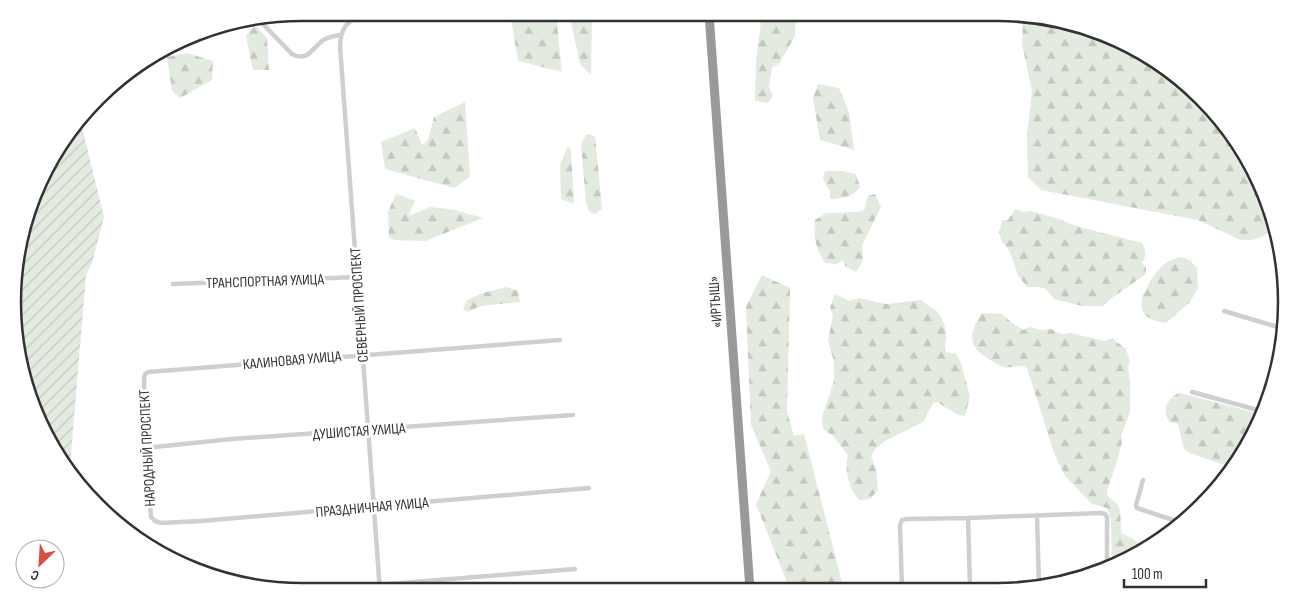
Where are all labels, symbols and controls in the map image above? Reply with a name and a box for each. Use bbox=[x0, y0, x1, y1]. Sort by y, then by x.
street label: СЕВЕРНЫЙ ПРОСПЕКТ bbox=[346, 247, 373, 363]
street label: ТРАНСПОРТНАЯ УЛИЦА bbox=[206, 270, 325, 293]
street label: «ИРТЫШ» bbox=[704, 275, 727, 328]
street label: КАЛИНОВАЯ УЛИЦА bbox=[242, 347, 343, 374]
street label: НАРОДНЫЙ ПРОСПЕКТ bbox=[135, 389, 160, 507]
street label: ДУШИСТАЯ УЛИЦА bbox=[312, 419, 407, 444]
street label: ПРАЗДНИЧНАЯ УЛИЦА bbox=[315, 493, 430, 522]
north arrow bbox=[15, 539, 65, 589]
scale bar bbox=[1124, 556, 1206, 588]
text: 100 m bbox=[1132, 565, 1163, 584]
text: С bbox=[28, 566, 42, 585]

